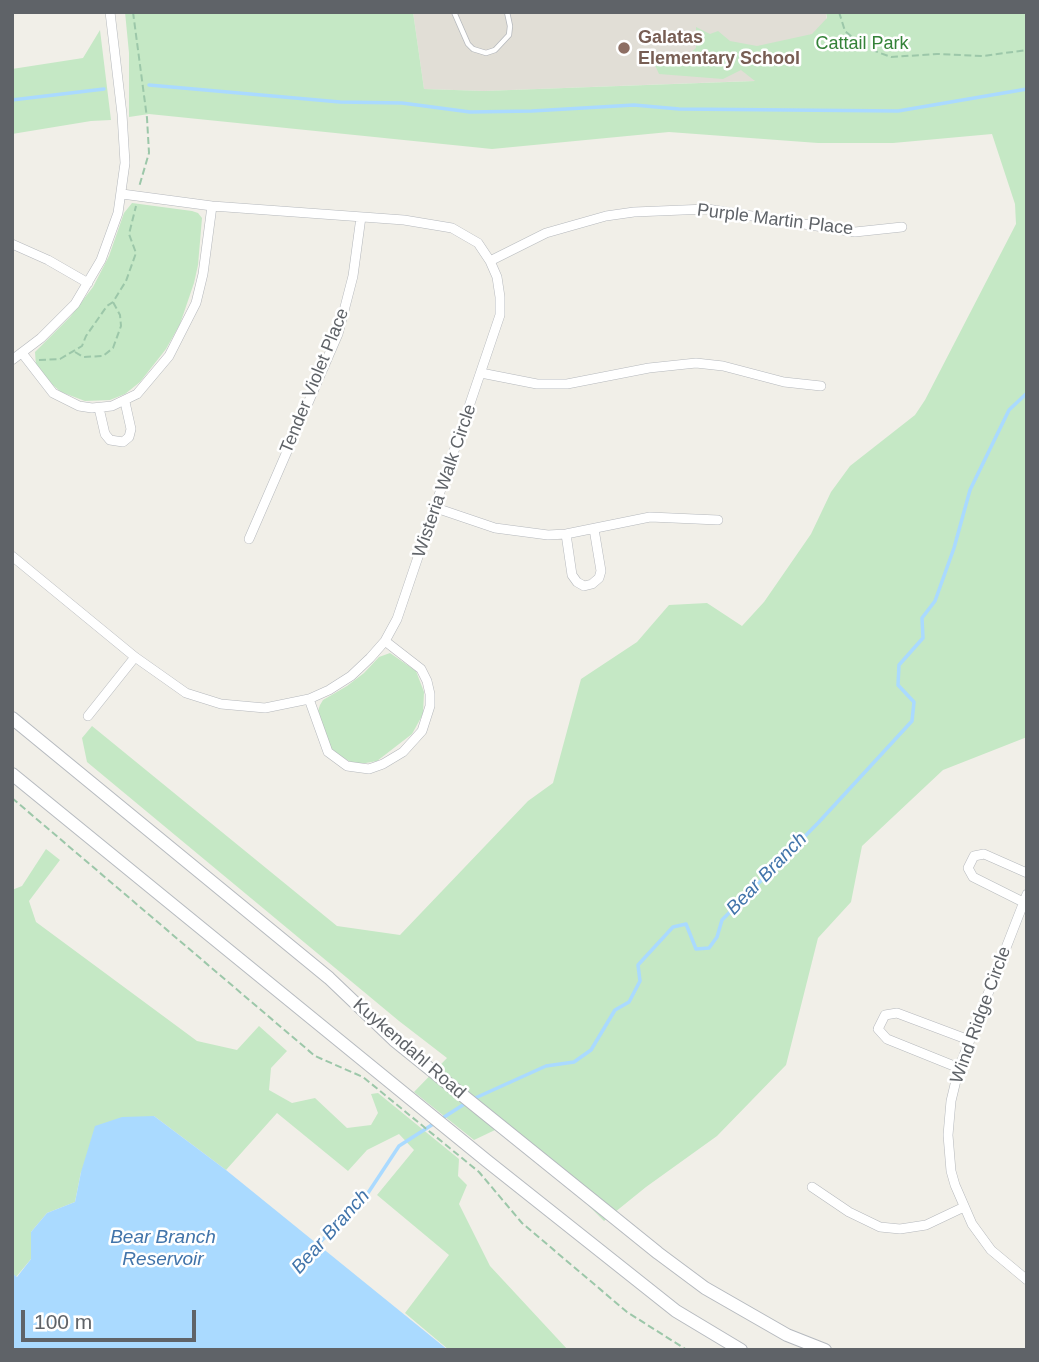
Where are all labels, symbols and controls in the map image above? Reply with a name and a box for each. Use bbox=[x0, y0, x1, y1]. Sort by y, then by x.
place label: Galatas Elementary School bbox=[638, 27, 800, 70]
park label: Cattail Park bbox=[815, 33, 909, 55]
marker: Galatas Elementary School bbox=[616, 40, 632, 56]
street label: Purple Martin Place bbox=[696, 200, 854, 240]
street label: Tender Violet Place bbox=[276, 305, 354, 457]
street label: Wisteria Walk Circle bbox=[409, 402, 481, 560]
water label: Bear Branch bbox=[722, 828, 812, 920]
street label: Wind Ridge Circle bbox=[946, 944, 1016, 1086]
street label: Kuykendahl Road bbox=[348, 994, 470, 1104]
water label: Bear Branch bbox=[287, 1185, 375, 1279]
water label: Bear Branch Reservoir bbox=[110, 1227, 216, 1271]
scale bar bbox=[24, 1296, 200, 1340]
text: 100 m bbox=[34, 1310, 92, 1333]

